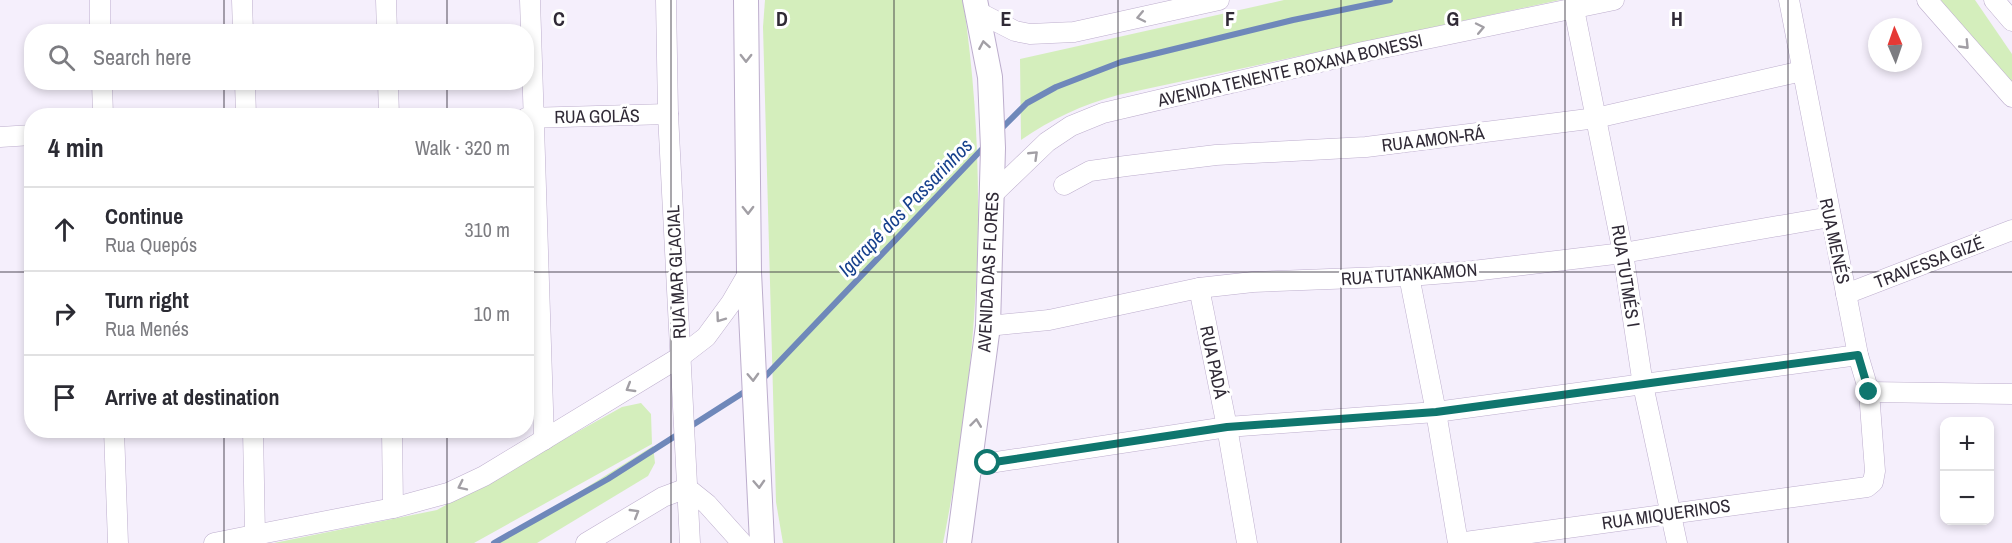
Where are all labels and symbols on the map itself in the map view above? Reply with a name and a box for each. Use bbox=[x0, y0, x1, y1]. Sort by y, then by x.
text: C bbox=[553, 5, 565, 32]
text: D bbox=[776, 5, 788, 32]
text: E bbox=[1001, 5, 1012, 32]
text: F bbox=[1225, 5, 1235, 32]
text: G bbox=[1447, 5, 1459, 32]
text: H bbox=[1671, 5, 1683, 32]
one-way arrow bbox=[1136, 10, 1146, 23]
north arrow bbox=[1868, 18, 1922, 72]
one-way arrow bbox=[1475, 22, 1485, 35]
street label: AVENIDA TENENTE ROXANA BONESSI bbox=[1154, 27, 1425, 113]
one-way arrow bbox=[1957, 37, 1968, 48]
one-way arrow bbox=[978, 40, 991, 50]
one-way arrow bbox=[740, 54, 752, 63]
street label: RUA GOLÃS bbox=[554, 103, 640, 129]
street label: RUA AMON-RÁ bbox=[1380, 120, 1486, 158]
water label: Igarapé dos Passarinhos bbox=[832, 132, 978, 282]
one-way arrow bbox=[1027, 151, 1038, 162]
street label: AVENIDA DAS FLORES bbox=[971, 191, 1005, 354]
street label: RUA MENÉS bbox=[1814, 196, 1856, 286]
street label: RUA MAR GLACIAL bbox=[660, 205, 692, 339]
one-way arrow bbox=[742, 206, 754, 215]
street label: RUA TUTMÉS I bbox=[1606, 223, 1646, 329]
street label: TRAVESSA GIZÉ bbox=[1871, 230, 1987, 294]
street label: RUA TUTANKAMON bbox=[1340, 257, 1478, 291]
one-way arrow bbox=[716, 312, 727, 323]
street label: RUA PADÁ bbox=[1194, 323, 1234, 401]
one-way arrow bbox=[747, 373, 760, 382]
route end bbox=[1855, 378, 1881, 404]
one-way arrow bbox=[626, 380, 637, 391]
one-way arrow bbox=[969, 418, 982, 427]
route start bbox=[974, 449, 1000, 475]
one-way arrow bbox=[458, 479, 469, 491]
one-way arrow bbox=[752, 480, 765, 489]
street label: RUA MIQUERINOS bbox=[1600, 493, 1732, 535]
one-way arrow bbox=[629, 509, 639, 521]

